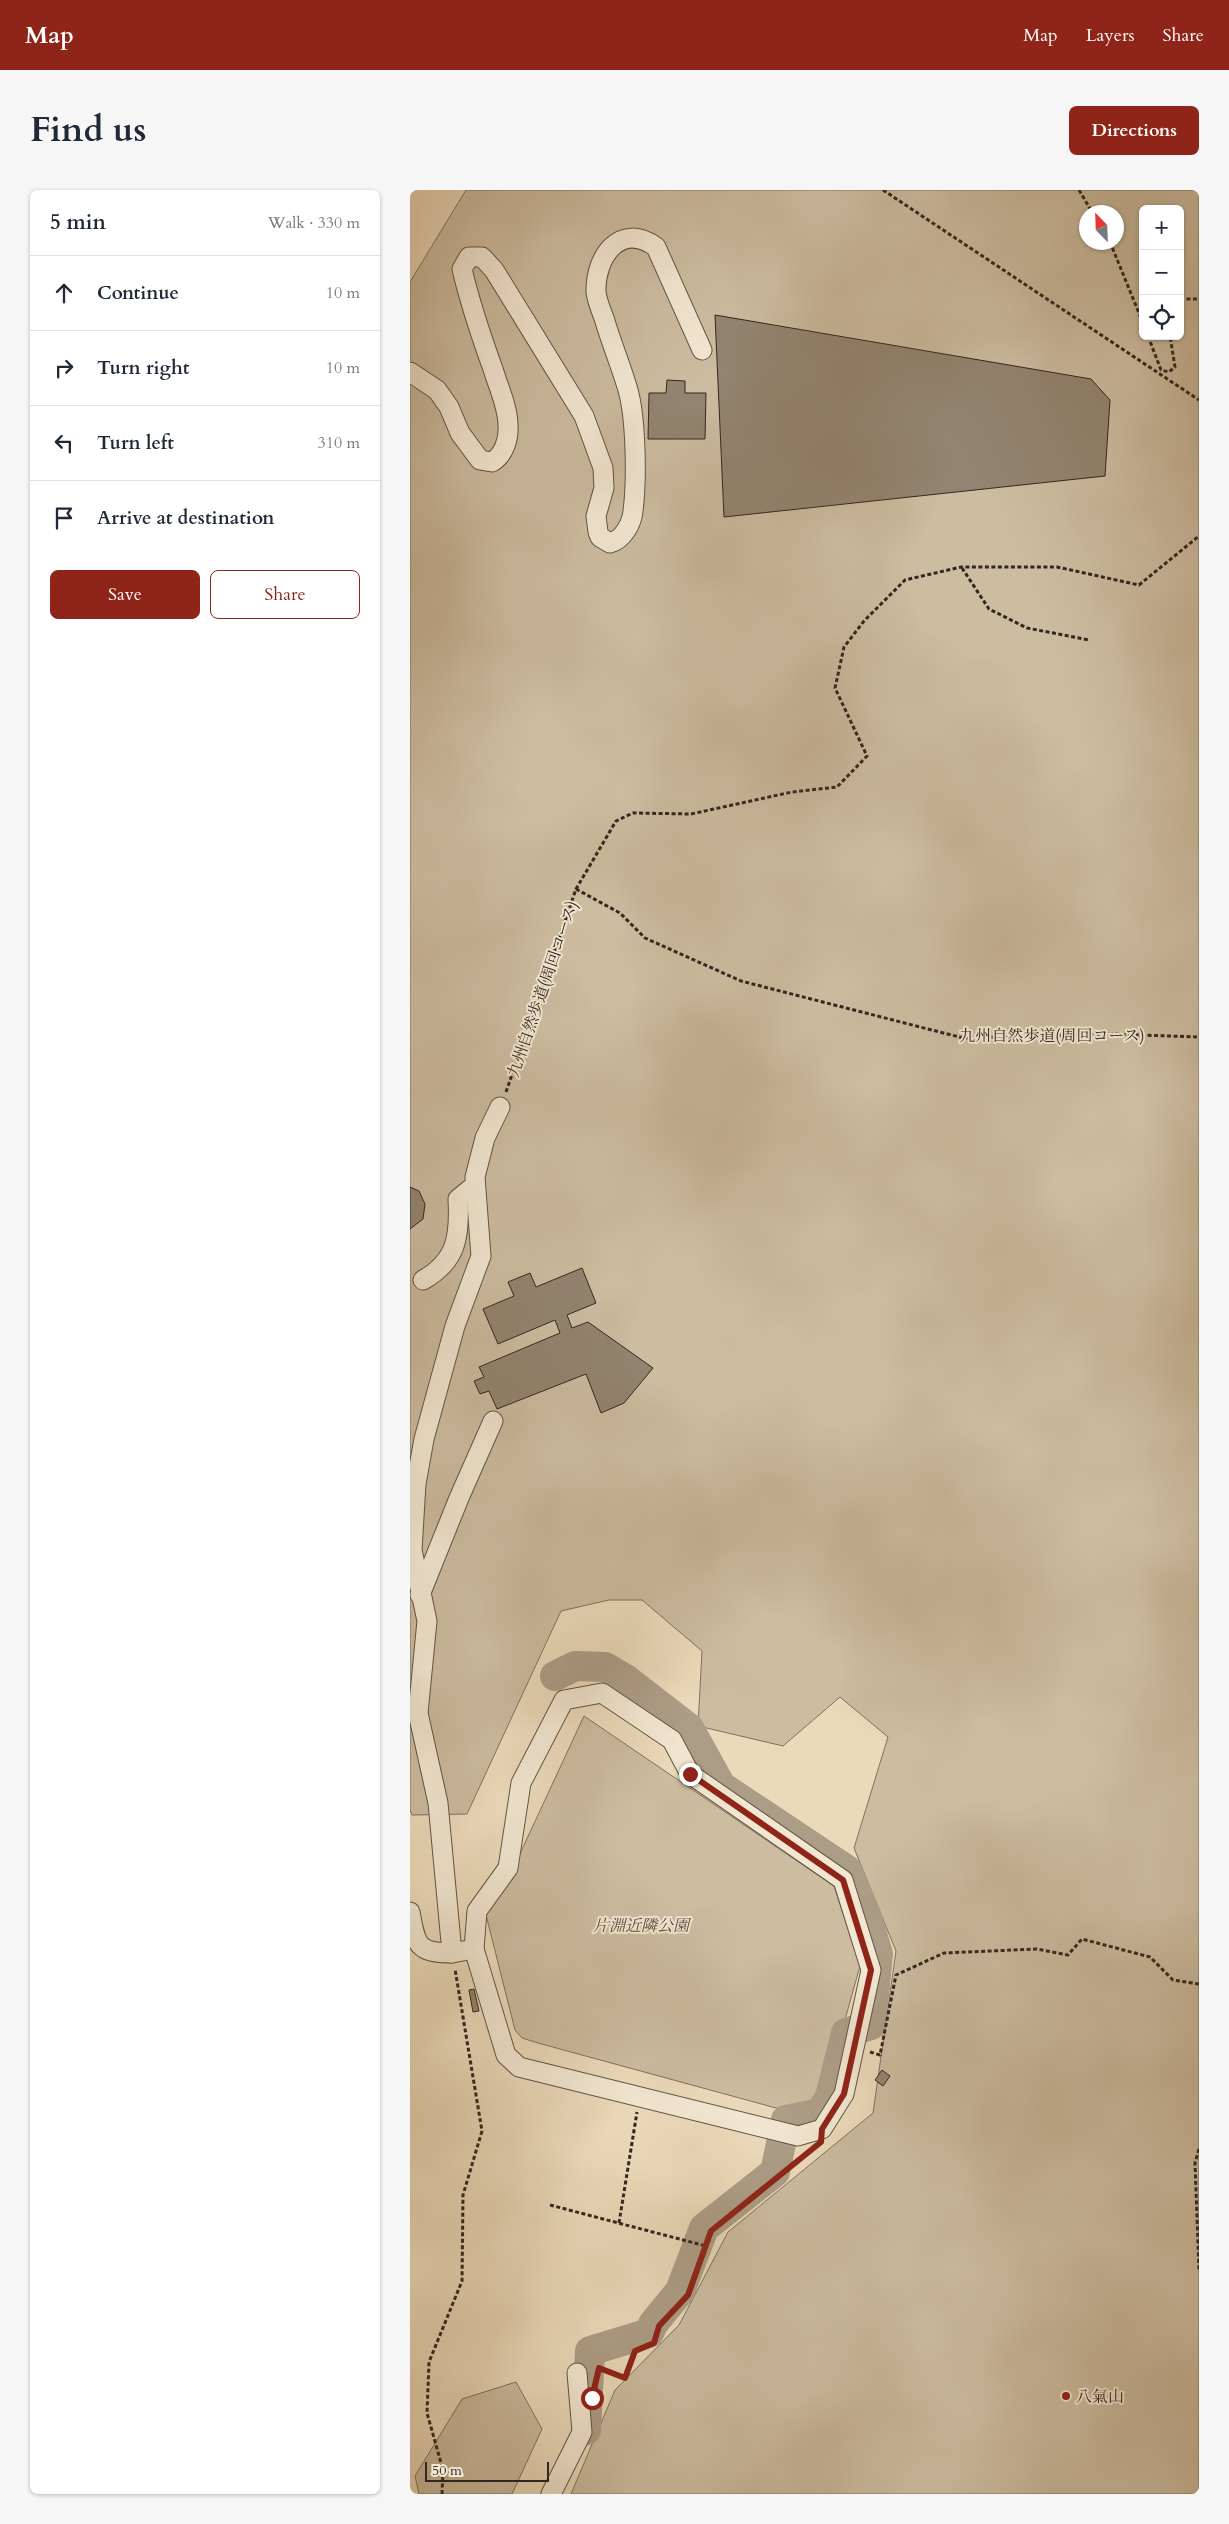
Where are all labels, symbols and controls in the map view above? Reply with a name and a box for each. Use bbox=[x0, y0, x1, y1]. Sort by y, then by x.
text: Map bbox=[25, 19, 74, 52]
text: Map bbox=[1023, 23, 1058, 48]
text: Layers bbox=[1086, 23, 1135, 48]
text: Share bbox=[1163, 23, 1204, 48]
text: Find us bbox=[30, 106, 146, 154]
button: Directions bbox=[1069, 106, 1199, 155]
north arrow bbox=[1079, 205, 1124, 250]
map controls bbox=[1139, 205, 1184, 340]
button: + bbox=[1139, 205, 1184, 250]
text: 5 min bbox=[50, 208, 106, 237]
text: Walk · 330 m bbox=[268, 212, 360, 234]
button: − bbox=[1139, 250, 1184, 295]
icon: ahead bbox=[50, 279, 78, 307]
text: Continue bbox=[97, 280, 179, 306]
text: 10 m bbox=[326, 282, 360, 304]
button: locate bbox=[1139, 295, 1184, 340]
icon: right bbox=[50, 354, 78, 382]
text: Turn right bbox=[97, 355, 189, 381]
text: 10 m bbox=[326, 357, 360, 379]
icon: left bbox=[50, 429, 78, 457]
text: Turn left bbox=[97, 430, 174, 456]
text: 310 m bbox=[318, 432, 360, 454]
icon: arrive bbox=[50, 504, 78, 532]
text: Arrive at destination bbox=[97, 505, 274, 531]
button: Save bbox=[50, 570, 200, 619]
button: Share bbox=[210, 570, 360, 619]
street label: 九州自然歩道(周回コース) bbox=[502, 898, 584, 1081]
street label: 九州自然歩道(周回コース) bbox=[959, 1025, 1145, 1047]
route end bbox=[679, 1763, 702, 1786]
park label: 片淵近隣公園 bbox=[593, 1915, 692, 1937]
place label: 八氣山 bbox=[1076, 2386, 1124, 2408]
route start bbox=[581, 2387, 604, 2410]
marker: 八氣山 bbox=[1060, 2390, 1072, 2402]
scale bar bbox=[425, 2459, 549, 2482]
text: 50 m bbox=[432, 2461, 462, 2480]

